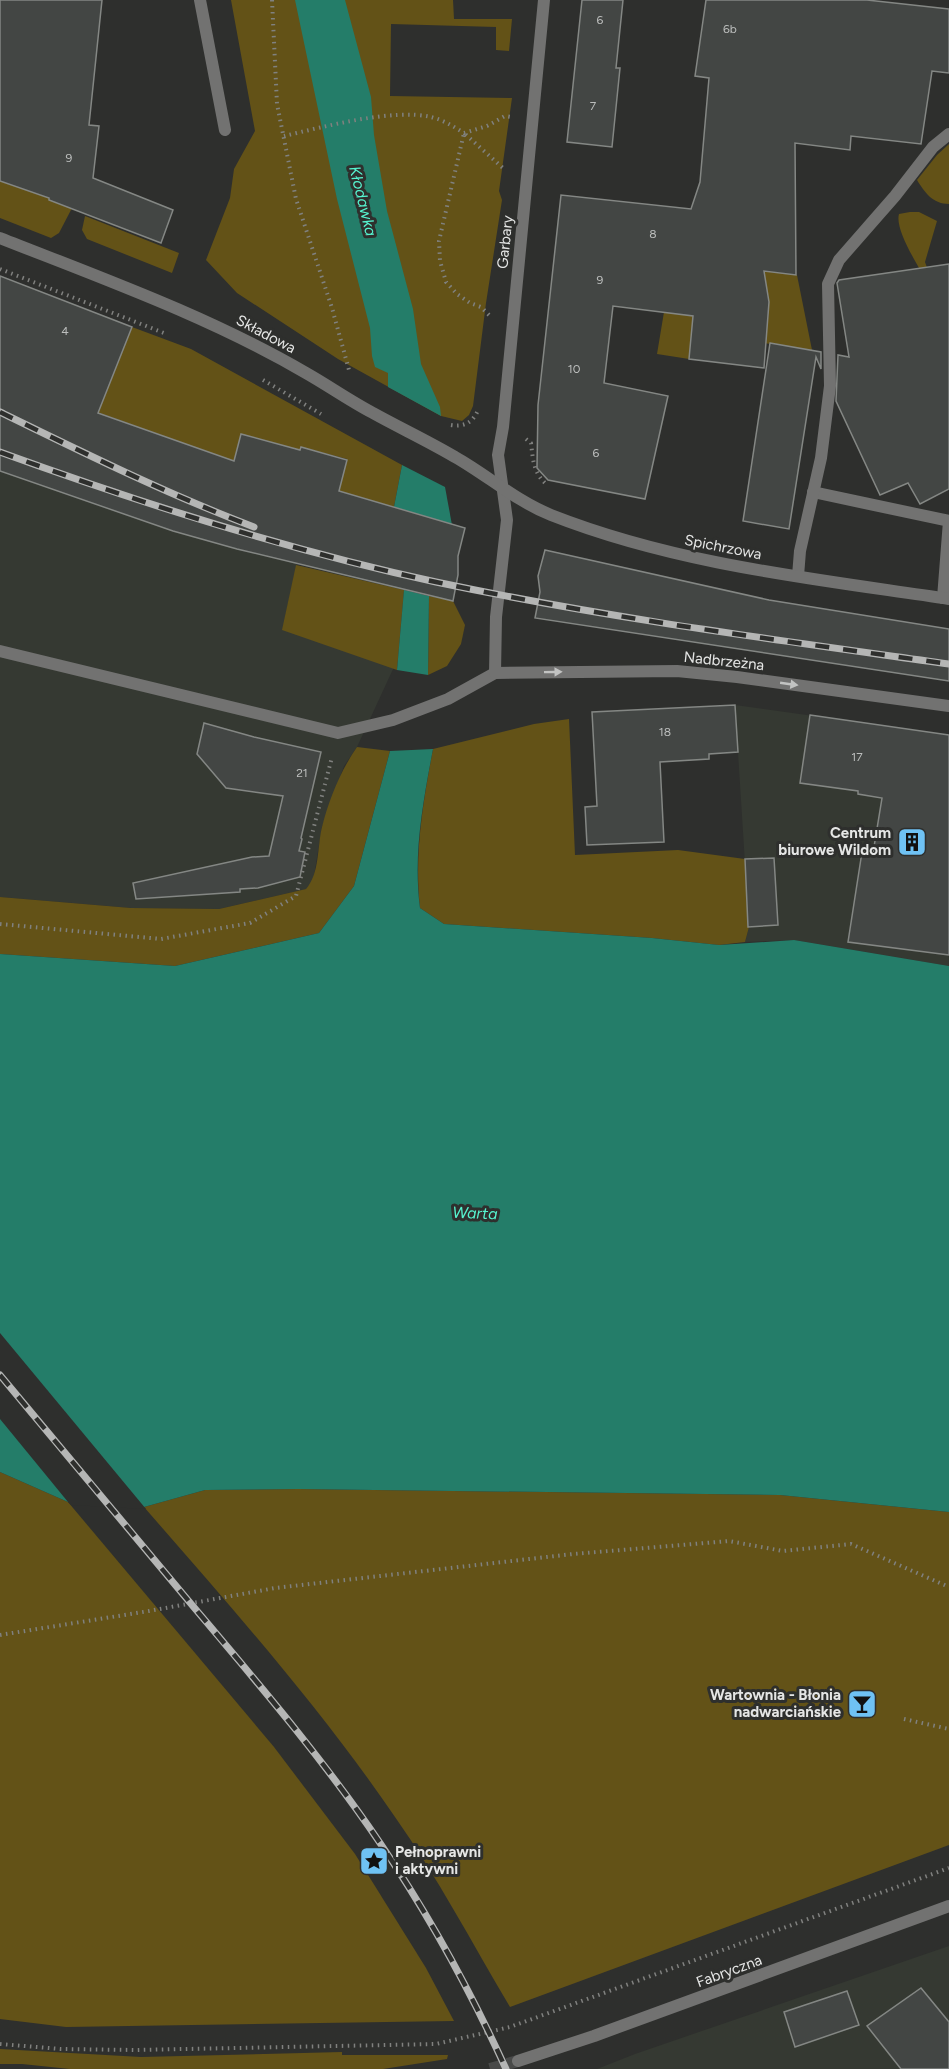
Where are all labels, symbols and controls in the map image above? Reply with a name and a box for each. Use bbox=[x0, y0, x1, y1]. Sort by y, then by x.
house number: 6 bbox=[597, 13, 604, 27]
house number: 6b bbox=[723, 22, 737, 36]
house number: 7 bbox=[590, 99, 597, 113]
house number: 9 bbox=[66, 151, 73, 165]
water label: Kłodawka bbox=[345, 164, 381, 238]
street label: Garbary bbox=[493, 214, 517, 270]
house number: 8 bbox=[649, 227, 657, 241]
house number: 9 bbox=[597, 273, 604, 287]
street label: Składowa bbox=[233, 311, 299, 357]
house number: 4 bbox=[61, 324, 69, 338]
house number: 10 bbox=[568, 362, 581, 376]
house number: 6 bbox=[593, 446, 600, 460]
street label: Spichrzowa bbox=[683, 531, 763, 563]
street label: Nadbrzeżna bbox=[683, 648, 765, 674]
one-way arrow bbox=[544, 667, 563, 677]
one-way arrow bbox=[780, 680, 799, 689]
house number: 18 bbox=[659, 725, 671, 739]
house number: 17 bbox=[851, 750, 863, 764]
house number: 21 bbox=[296, 766, 308, 780]
place label: Centrum biurowe Wildom bbox=[778, 824, 891, 859]
building icon: Centrum biurowe Wildom bbox=[896, 826, 928, 858]
water label: Warta bbox=[452, 1203, 498, 1223]
place label: Wartownia - Błonia nadwarciańskie bbox=[710, 1686, 842, 1721]
bar icon: Wartownia - Błonia nadwarciańskie bbox=[846, 1688, 878, 1720]
place label: Pełnoprawni i aktywni bbox=[395, 1843, 481, 1878]
place icon: Pełnoprawni i aktywni bbox=[358, 1845, 390, 1877]
street label: Fabryczna bbox=[694, 1951, 764, 1991]

